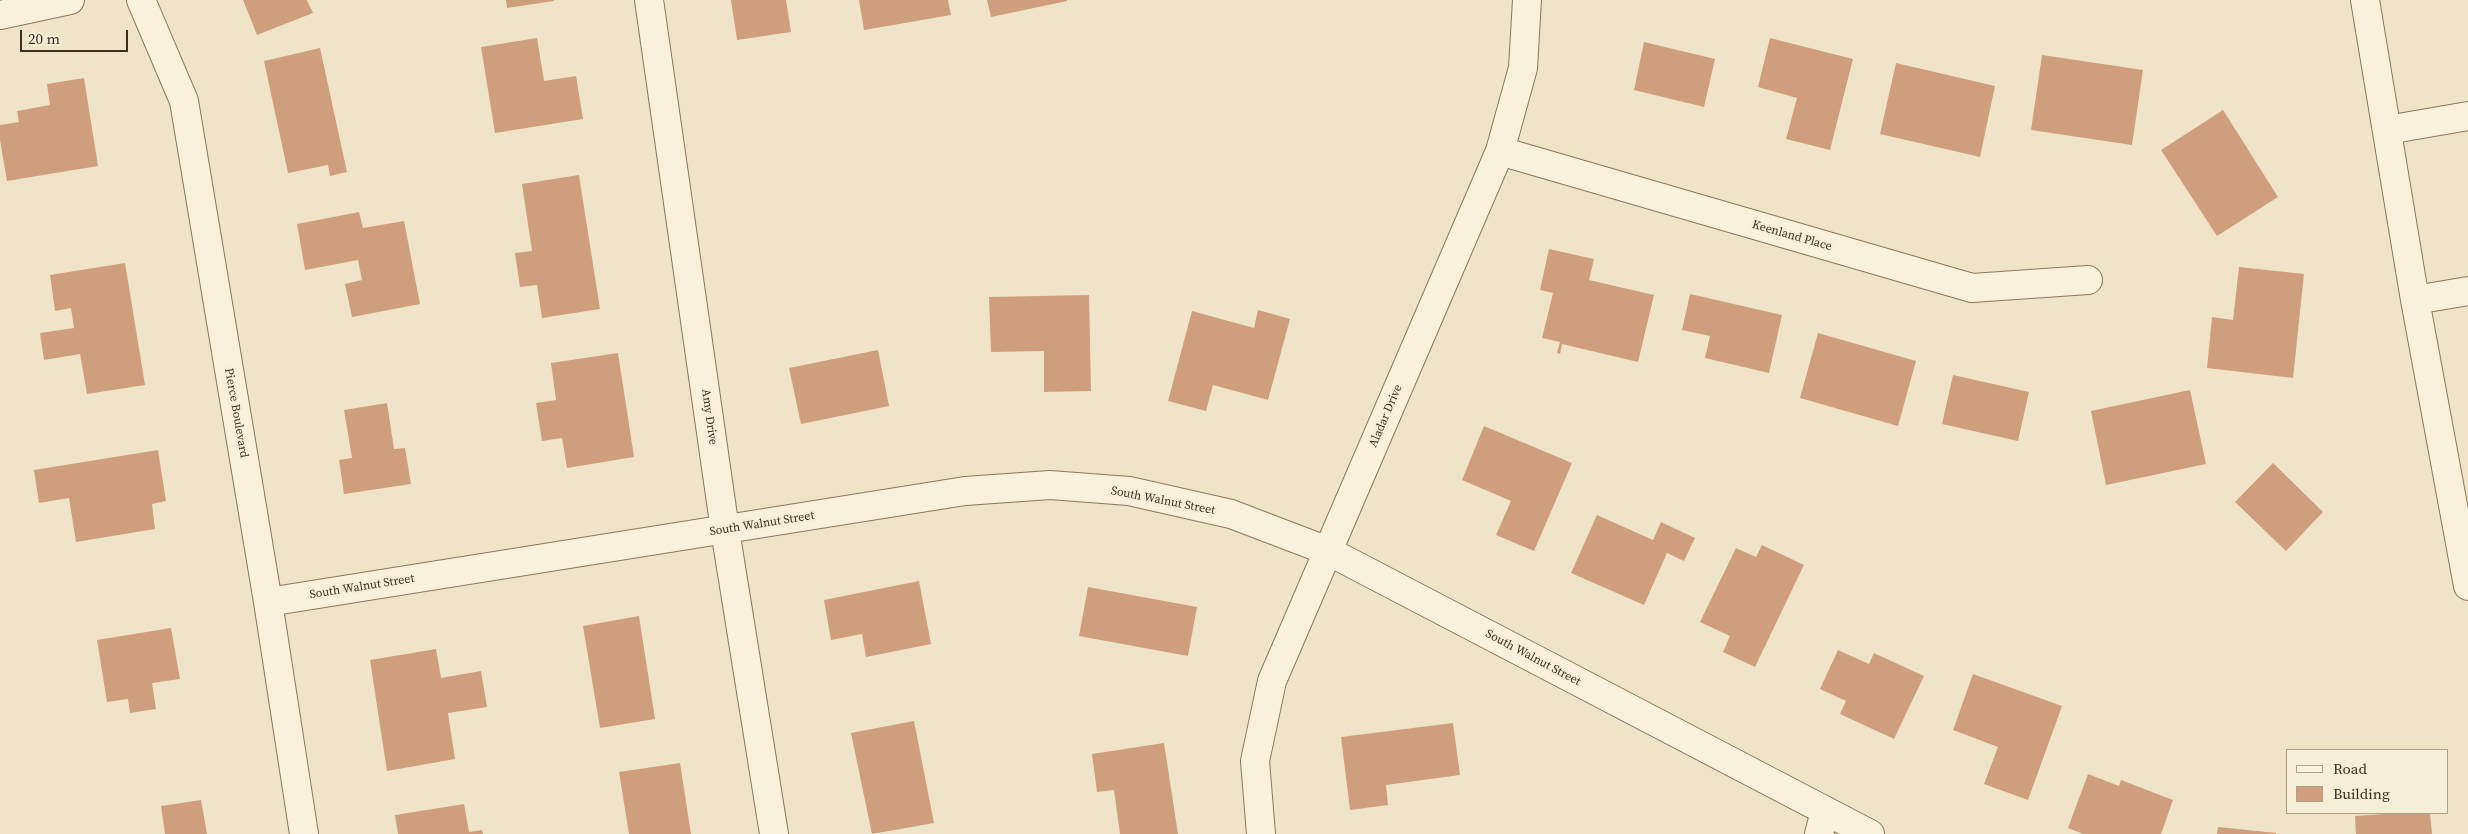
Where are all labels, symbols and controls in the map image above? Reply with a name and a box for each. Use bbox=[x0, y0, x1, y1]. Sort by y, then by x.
scale bar bbox=[22, 20, 130, 52]
text: 20 m bbox=[28, 28, 60, 49]
street label: Keenland Place bbox=[1750, 218, 1834, 254]
street label: Pierce Boulevard bbox=[221, 367, 251, 459]
street label: Aladar Drive bbox=[1366, 382, 1406, 450]
street label: Amy Drive bbox=[698, 388, 720, 446]
street label: South Walnut Street bbox=[1110, 484, 1216, 518]
street label: South Walnut Street bbox=[709, 509, 815, 539]
street label: South Walnut Street bbox=[309, 572, 415, 602]
street label: South Walnut Street bbox=[1483, 627, 1583, 689]
legend bbox=[2286, 749, 2448, 814]
text: Road bbox=[2333, 758, 2367, 779]
text: Building bbox=[2333, 783, 2390, 804]

